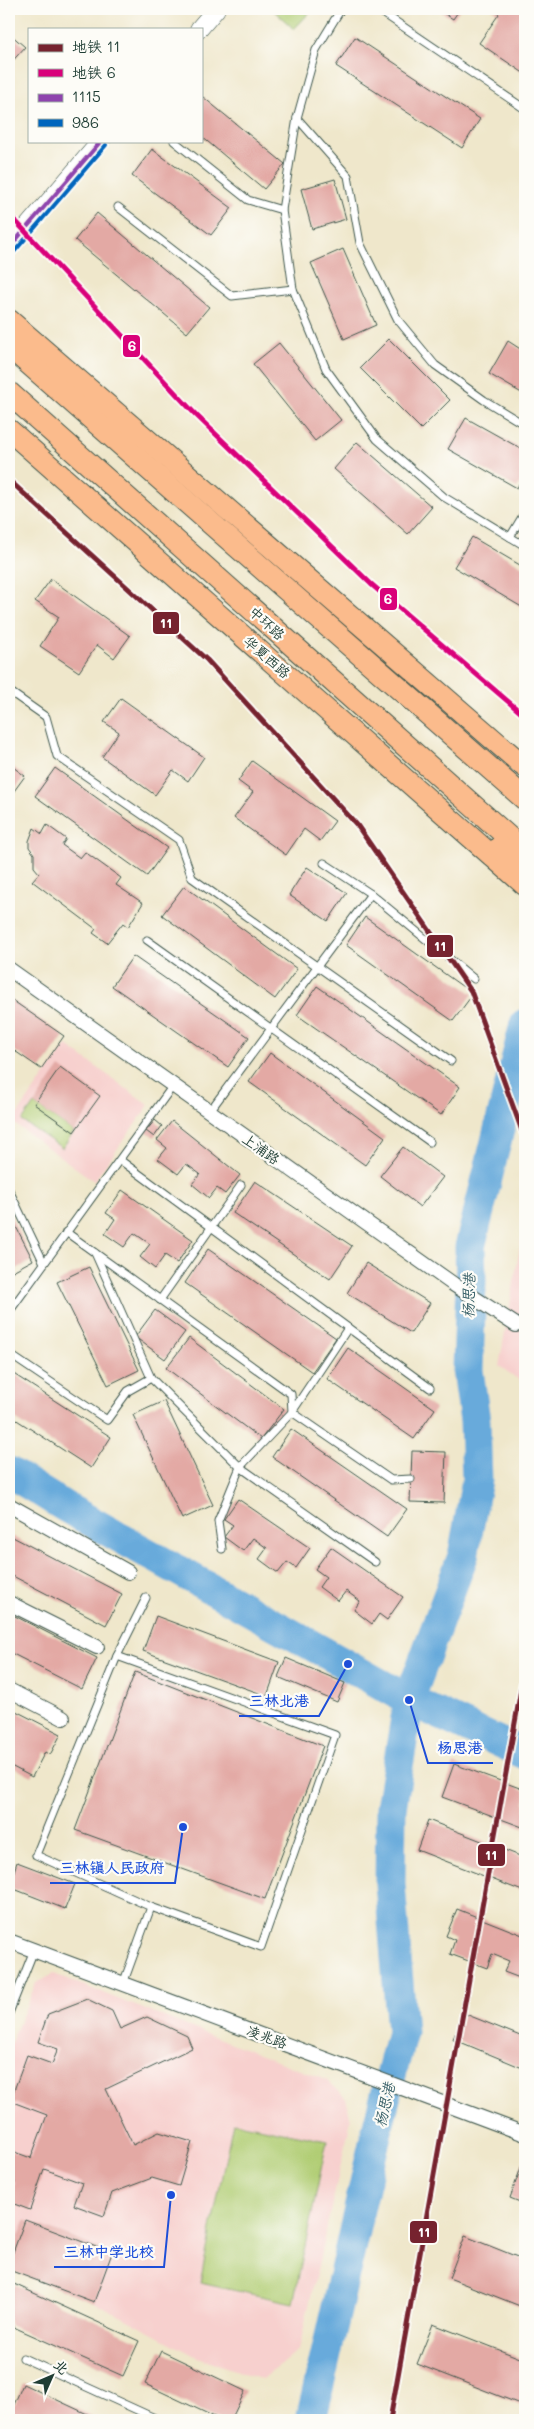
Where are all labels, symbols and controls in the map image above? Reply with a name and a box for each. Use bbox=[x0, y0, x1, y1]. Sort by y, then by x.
legend bbox=[28, 28, 202, 142]
text: 地铁 11 bbox=[72, 36, 120, 56]
text: 地铁 6 bbox=[72, 62, 116, 82]
text: 1115 bbox=[72, 86, 101, 106]
text: 986 bbox=[72, 112, 99, 132]
line badge: 6 bbox=[122, 334, 141, 358]
text: 6 bbox=[128, 336, 136, 355]
line badge: 6 bbox=[379, 587, 398, 611]
text: 6 bbox=[384, 589, 392, 608]
street label: 中环路 bbox=[245, 602, 289, 644]
line badge: 11 bbox=[152, 611, 180, 635]
text: 11 bbox=[160, 613, 172, 632]
street label: 华夏西路 bbox=[240, 631, 295, 682]
line badge: 11 bbox=[426, 934, 454, 958]
text: 11 bbox=[434, 936, 446, 955]
street label: 上浦路 bbox=[239, 1129, 284, 1168]
water label: 杨思港 bbox=[458, 1271, 478, 1319]
callout: 三林北港 bbox=[239, 1686, 319, 1716]
text: 三林北港 bbox=[249, 1690, 309, 1710]
callout: 杨思港 bbox=[428, 1733, 493, 1763]
text: 杨思港 bbox=[437, 1737, 483, 1757]
line badge: 11 bbox=[477, 1843, 506, 1867]
text: 11 bbox=[485, 1845, 497, 1864]
callout: 三林镇人民政府 bbox=[50, 1853, 175, 1883]
text: 三林镇人民政府 bbox=[59, 1857, 165, 1877]
street label: 凌兆路 bbox=[244, 2020, 290, 2053]
water label: 杨思港 bbox=[369, 2079, 399, 2129]
line badge: 11 bbox=[409, 2220, 438, 2244]
text: 11 bbox=[418, 2222, 430, 2241]
callout: 三林中学北校 bbox=[54, 2237, 164, 2267]
text: 三林中学北校 bbox=[64, 2241, 154, 2261]
north arrow bbox=[28, 2352, 78, 2402]
text: 北 bbox=[50, 2355, 73, 2378]

